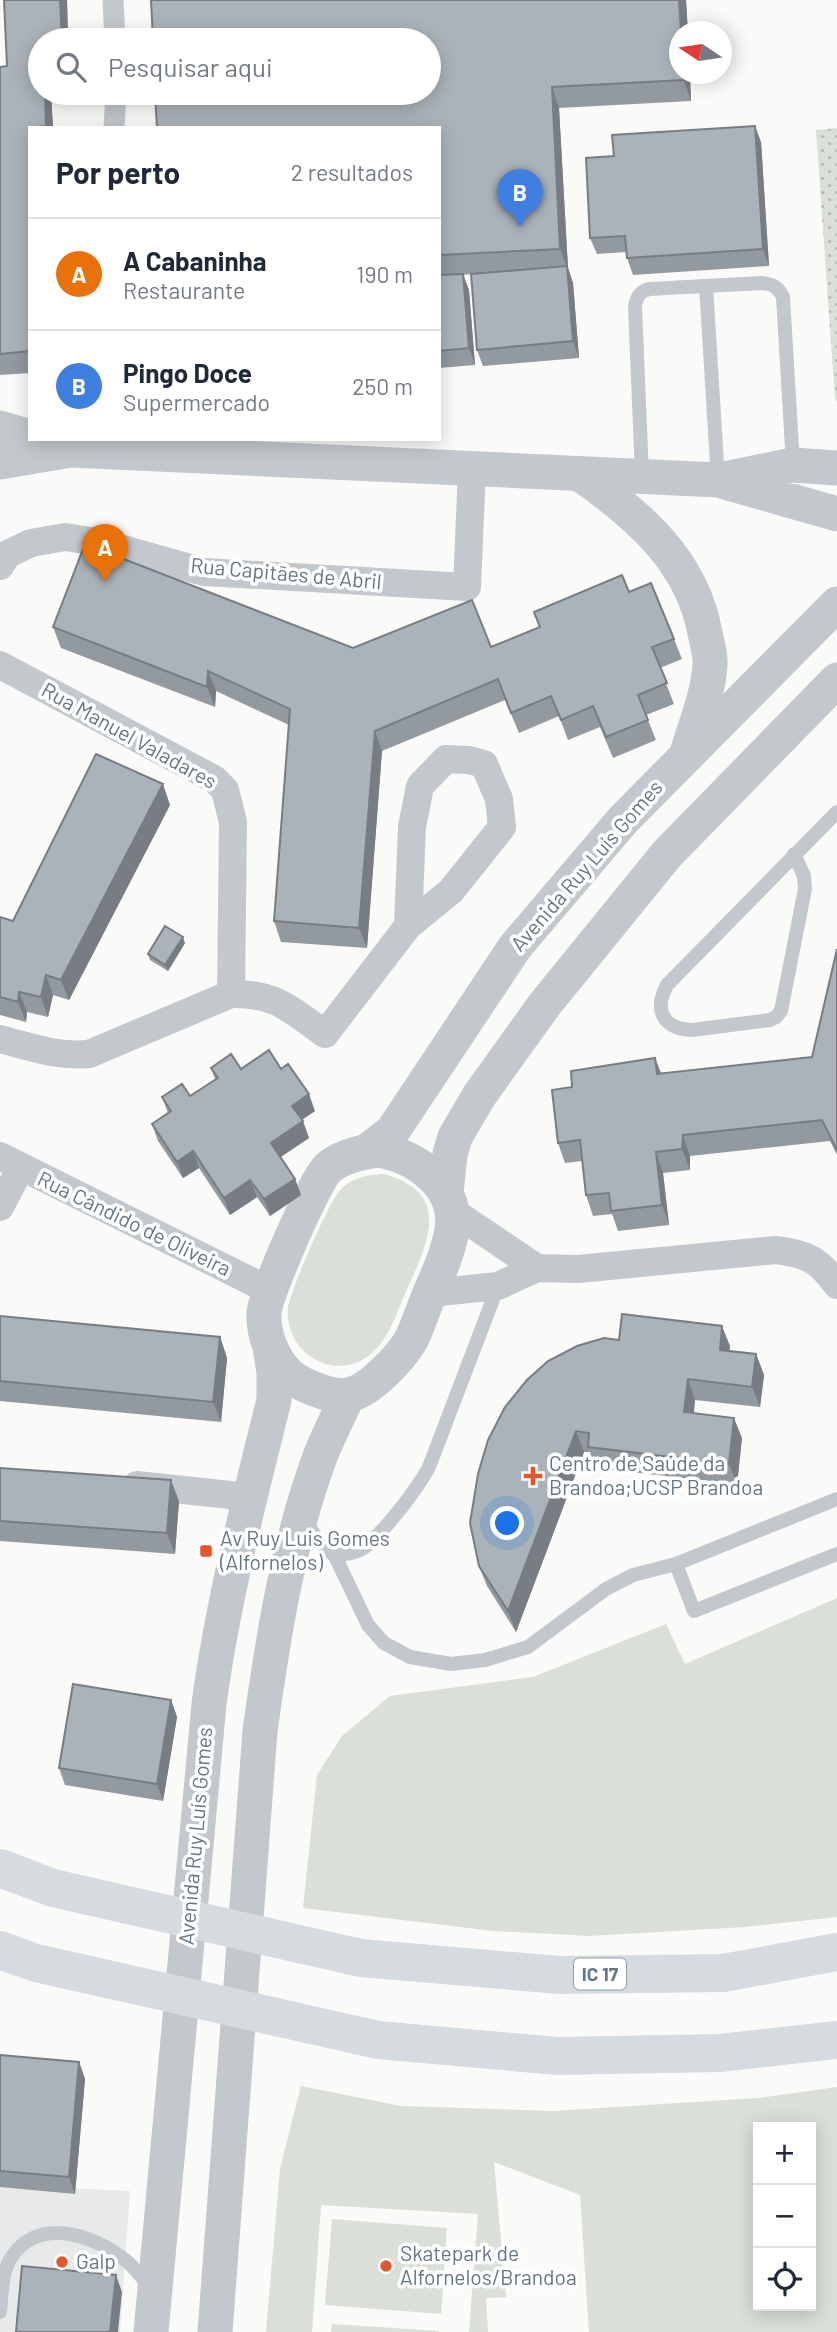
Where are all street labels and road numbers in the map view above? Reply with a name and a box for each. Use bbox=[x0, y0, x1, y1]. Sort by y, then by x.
street label: Rua Capitães de Abril bbox=[190, 552, 383, 593]
street label: Rua Manuel Valadares bbox=[38, 676, 222, 793]
street label: Avenida Ruy Luís Gomes bbox=[505, 774, 667, 956]
street label: Rua Cândido de Oliveira bbox=[34, 1165, 235, 1280]
street label: Avenida Ruy Luís Gomes bbox=[173, 1726, 216, 1946]
road number: IC 17 bbox=[574, 1958, 626, 1990]

